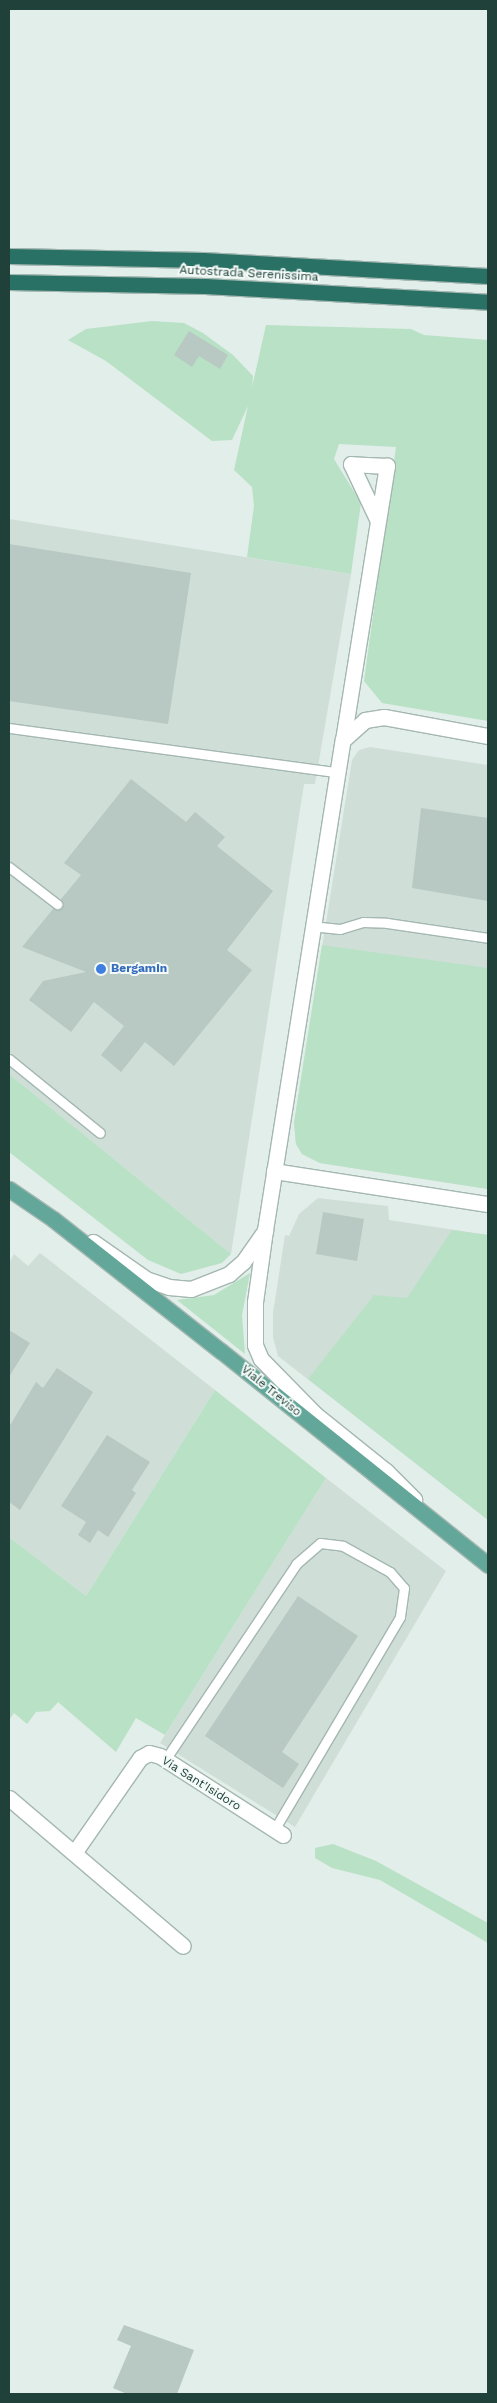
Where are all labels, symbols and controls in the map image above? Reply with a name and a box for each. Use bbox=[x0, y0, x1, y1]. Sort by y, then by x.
street label: Autostrada Serenissima bbox=[179, 263, 319, 285]
place label: Bergamin bbox=[111, 962, 167, 976]
marker: Bergamin bbox=[95, 963, 107, 975]
street label: Viale Treviso bbox=[238, 1362, 304, 1420]
street label: Via Sant'Isidoro bbox=[159, 1754, 243, 1814]

